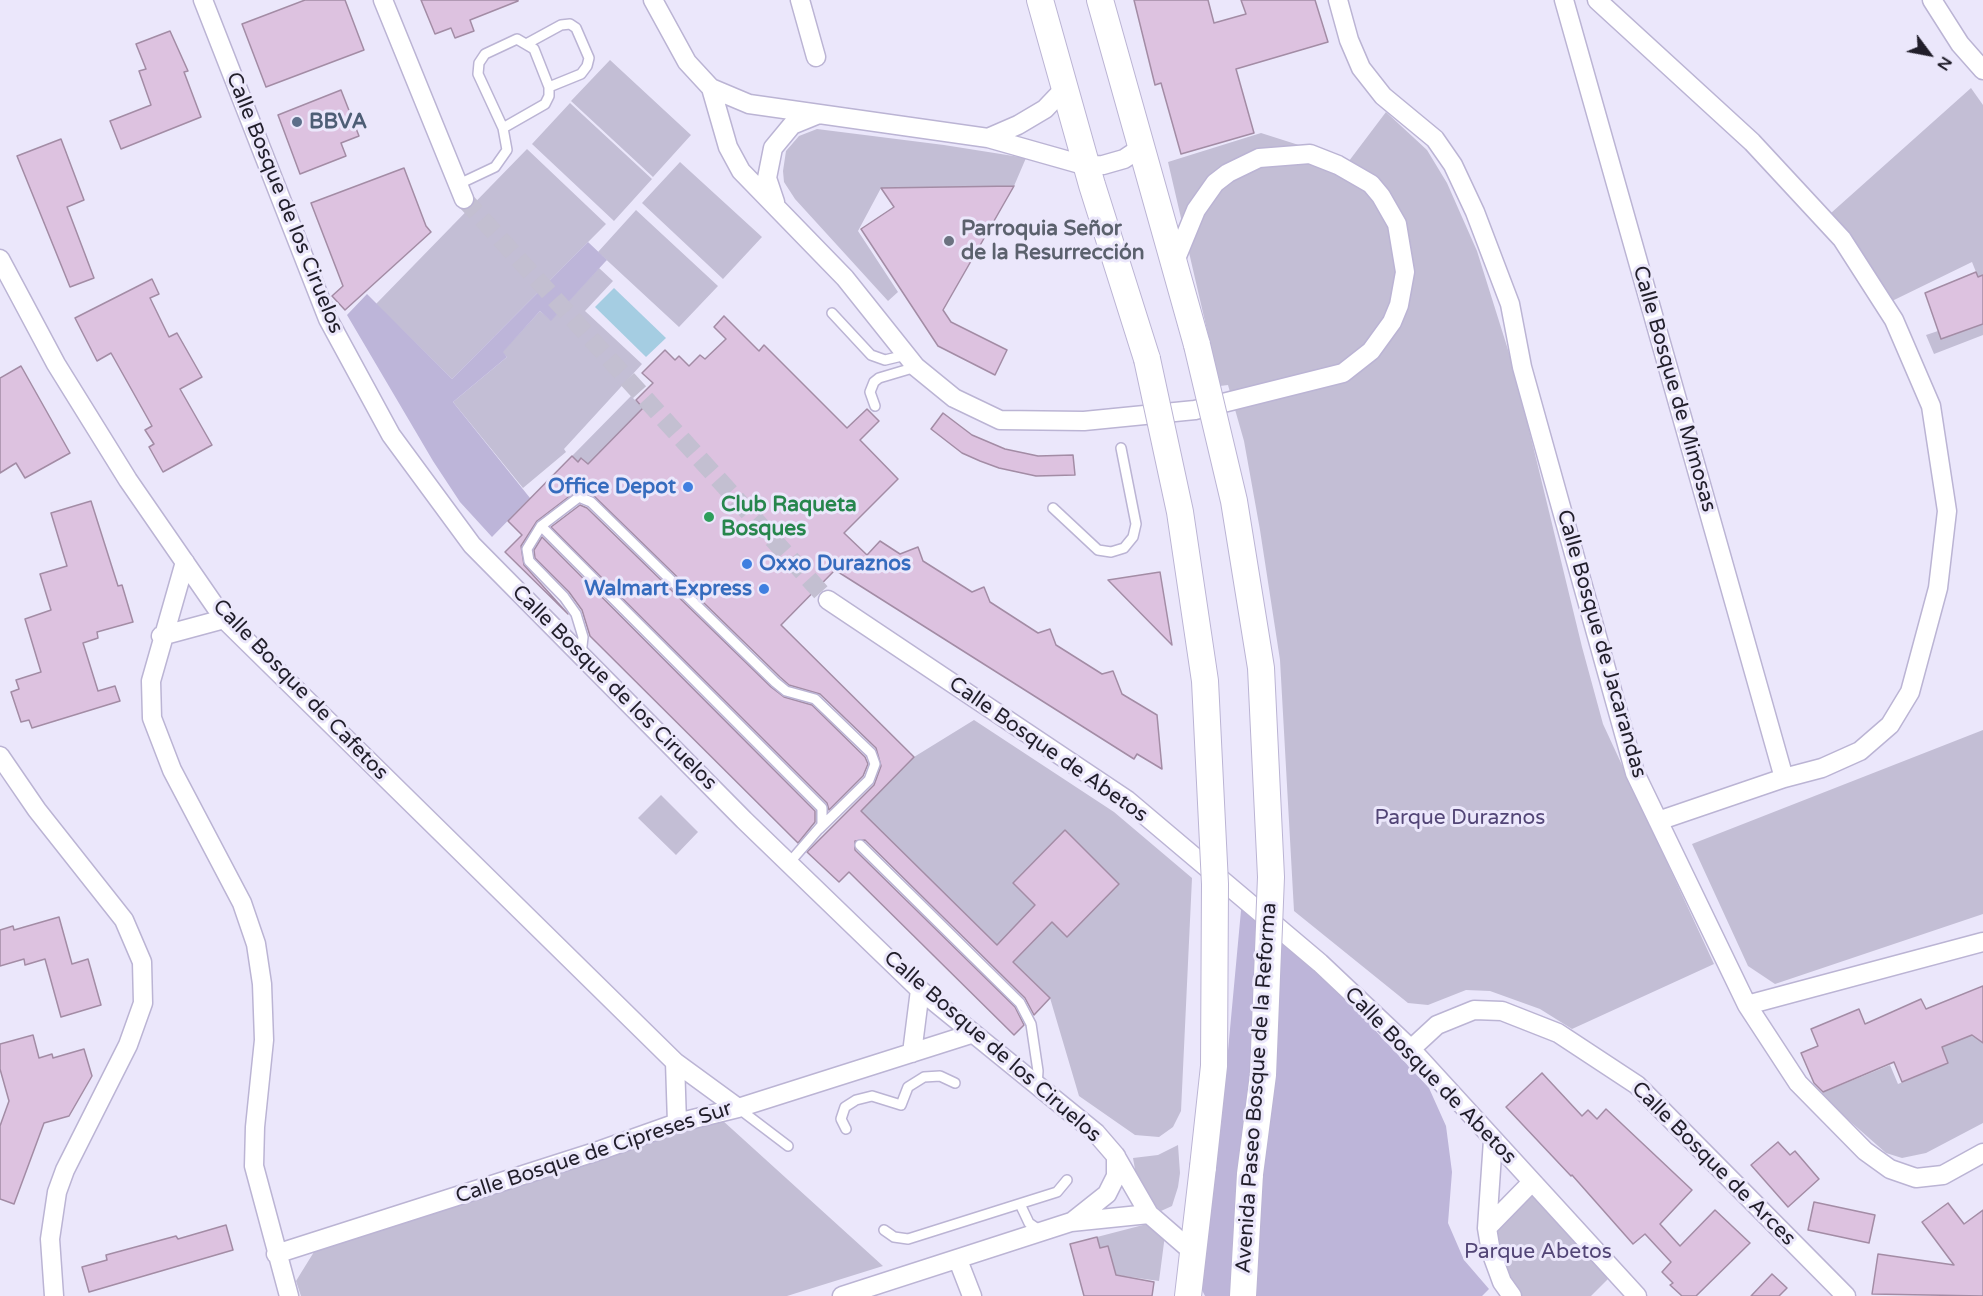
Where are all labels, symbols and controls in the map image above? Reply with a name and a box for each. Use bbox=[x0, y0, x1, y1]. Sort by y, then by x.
north arrow bbox=[1899, 24, 1959, 84]
text: N bbox=[1932, 53, 1956, 74]
street label: Calle Bosque de los Ciruelos bbox=[220, 69, 348, 337]
place label: BBVA bbox=[309, 109, 367, 135]
marker: BBVA bbox=[290, 115, 304, 129]
place label: Parroquia Señor de la Resurrección bbox=[961, 216, 1145, 266]
marker: Parroquia Señor de la Resurrección bbox=[942, 234, 956, 248]
street label: Calle Bosque de Mimosas bbox=[1627, 263, 1721, 515]
place label: Office Depot bbox=[548, 474, 676, 500]
marker: Office Depot bbox=[681, 480, 695, 494]
place label: Club Raqueta Bosques bbox=[721, 492, 857, 542]
street label: Calle Bosque de Jacarandas bbox=[1551, 507, 1651, 781]
marker: Club Raqueta Bosques bbox=[702, 510, 716, 524]
place label: Oxxo Duraznos bbox=[759, 551, 911, 577]
marker: Oxxo Duraznos bbox=[740, 557, 754, 571]
place label: Walmart Express bbox=[584, 576, 752, 602]
street label: Calle Bosque de los Ciruelos bbox=[506, 580, 722, 796]
marker: Walmart Express bbox=[757, 582, 771, 596]
street label: Calle Bosque de Cafetos bbox=[207, 594, 393, 786]
street label: Calle Bosque de Abetos bbox=[944, 672, 1152, 828]
park label: Parque Duraznos bbox=[1375, 805, 1545, 831]
street label: Avenida Paseo Bosque de la Reforma bbox=[1231, 902, 1283, 1274]
street label: Calle Bosque de los Ciruelos bbox=[878, 946, 1106, 1148]
street label: Calle Bosque de Abetos bbox=[1339, 982, 1521, 1170]
street label: Calle Bosque de Arces bbox=[1626, 1077, 1800, 1251]
street label: Calle Bosque de Cipreses Sur bbox=[453, 1096, 735, 1210]
park label: Parque Abetos bbox=[1464, 1239, 1612, 1265]

